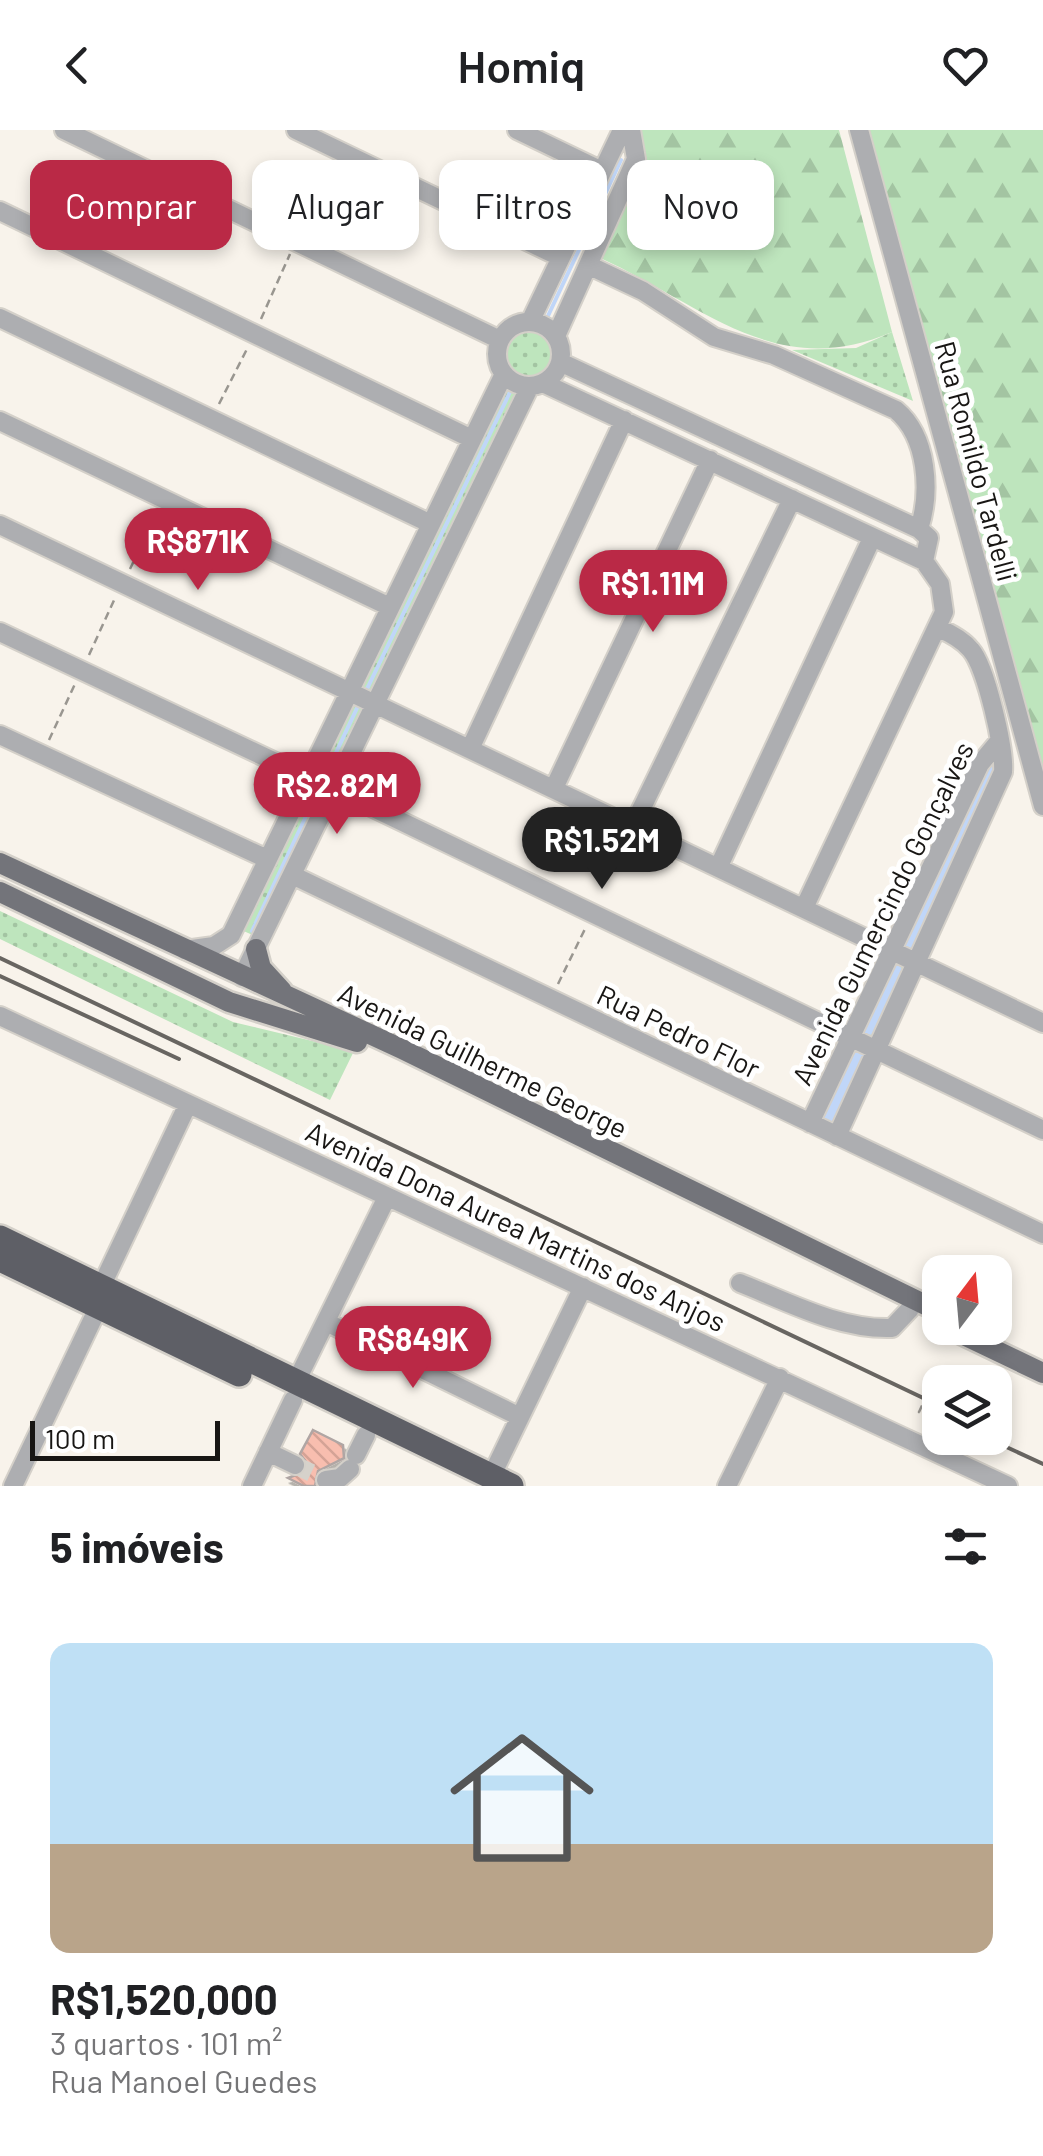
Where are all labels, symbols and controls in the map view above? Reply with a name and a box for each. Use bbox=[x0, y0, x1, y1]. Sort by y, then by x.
icon: back bbox=[50, 38, 105, 93]
text: Homiq bbox=[458, 38, 585, 92]
icon: heart bbox=[938, 38, 993, 93]
chip: Comprar bbox=[30, 160, 232, 250]
chip: Alugar bbox=[252, 160, 419, 250]
chip: Filtros bbox=[439, 160, 607, 250]
chip: Novo bbox=[627, 160, 774, 250]
street label: Rua Romildo Tardelli bbox=[929, 337, 1025, 585]
pin: R$871K bbox=[117, 508, 279, 593]
text: R$871K bbox=[147, 521, 249, 559]
pin: R$1.11M bbox=[561, 550, 745, 635]
text: R$1.11M bbox=[601, 563, 705, 601]
street label: Avenida Gumercindo Gonçalves bbox=[784, 736, 980, 1090]
pin: R$2.82M bbox=[245, 752, 429, 837]
text: R$2.82M bbox=[276, 765, 398, 803]
pin: R$1.52M bbox=[510, 807, 694, 892]
text: R$1.52M bbox=[544, 820, 660, 858]
street label: Avenida Guilherme George bbox=[333, 975, 633, 1145]
street label: Rua Pedro Flor bbox=[592, 977, 766, 1085]
street label: Avenida Dona Aurea Martins dos Anjos bbox=[301, 1114, 731, 1338]
north arrow bbox=[922, 1255, 1012, 1345]
map controls bbox=[922, 1255, 1012, 1455]
pin: R$849K bbox=[332, 1306, 494, 1391]
text: R$849K bbox=[357, 1319, 469, 1357]
button: layers bbox=[922, 1365, 1012, 1455]
scale bar bbox=[30, 1416, 220, 1460]
text: 100 m bbox=[45, 1421, 115, 1455]
icon: filters bbox=[938, 1519, 993, 1574]
text: 5 imóveis bbox=[50, 1521, 224, 1571]
icon: home bbox=[432, 1708, 612, 1888]
text: R$1,520,000 bbox=[50, 1973, 278, 2023]
text: 3 quartos · 101 m² bbox=[50, 2023, 283, 2061]
text: Rua Manoel Guedes bbox=[50, 2061, 317, 2099]

